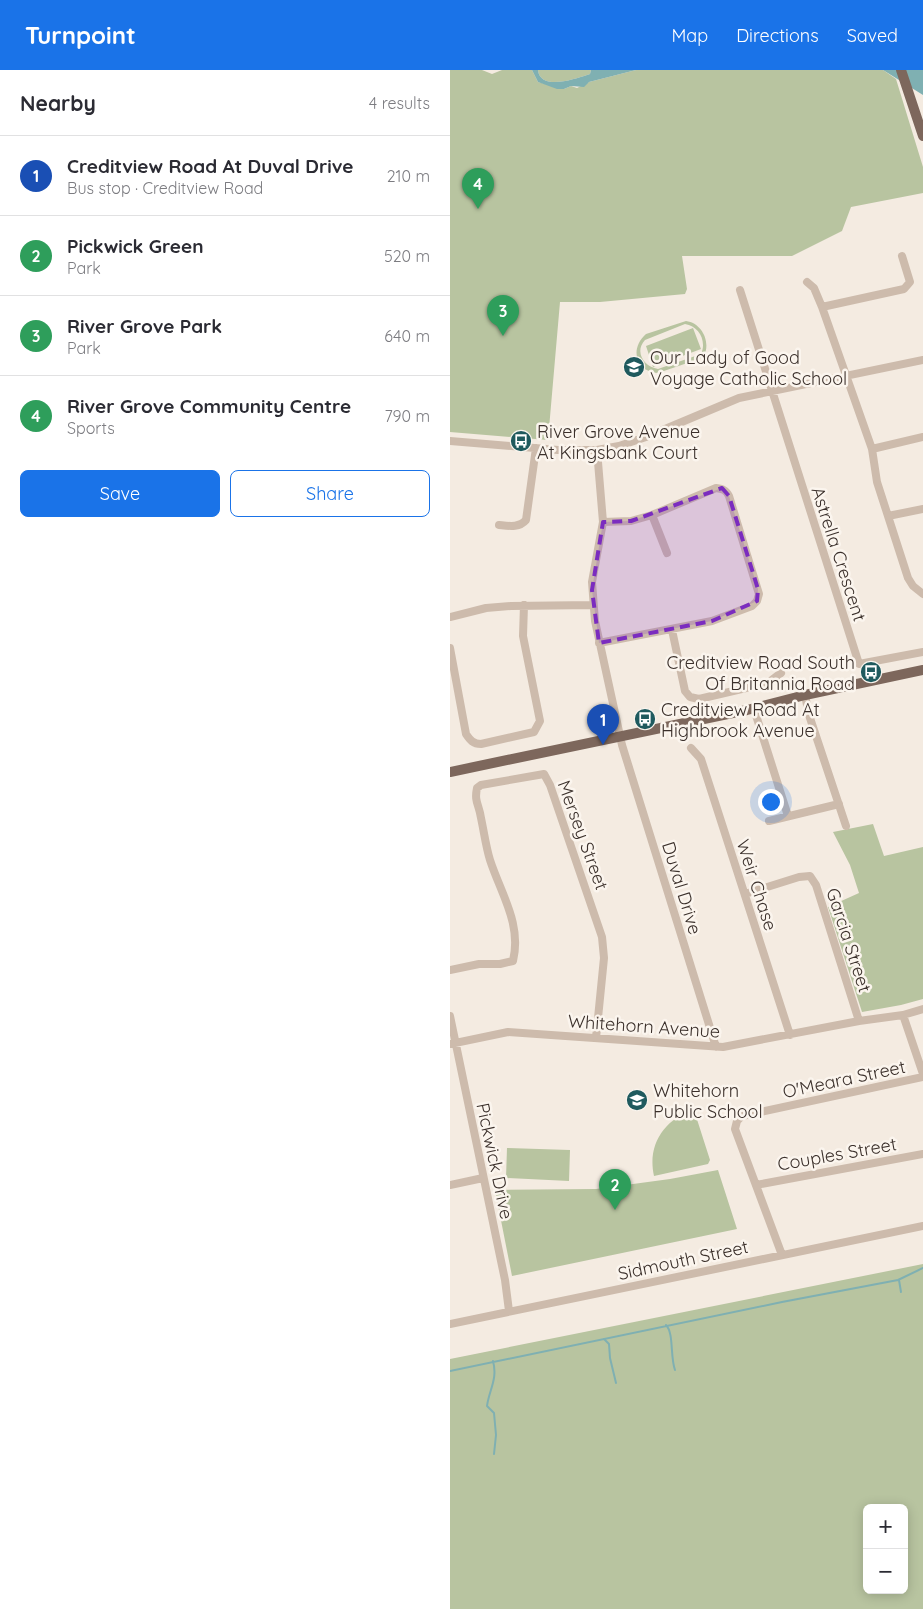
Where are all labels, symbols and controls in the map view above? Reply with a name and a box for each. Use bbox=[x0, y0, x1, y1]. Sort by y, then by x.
text: Turnpoint bbox=[25, 20, 136, 50]
text: Map bbox=[671, 24, 708, 47]
text: Directions bbox=[736, 24, 819, 47]
text: Saved bbox=[847, 24, 898, 47]
text: Nearby bbox=[20, 90, 96, 116]
text: 4 results bbox=[369, 93, 430, 113]
text: Creditview Road At Duval Drive bbox=[67, 154, 353, 178]
text: 1 bbox=[33, 166, 39, 186]
text: 210 m bbox=[387, 166, 430, 186]
pin: 4 bbox=[462, 168, 494, 209]
text: Bus stop · Creditview Road bbox=[67, 178, 263, 198]
text: Pickwick Green bbox=[67, 234, 204, 258]
text: 2 bbox=[31, 246, 41, 266]
text: 520 m bbox=[384, 246, 430, 266]
text: Park bbox=[67, 258, 101, 278]
pin: 3 bbox=[487, 295, 519, 336]
text: River Grove Park bbox=[67, 314, 222, 338]
text: 3 bbox=[32, 326, 40, 346]
text: 640 m bbox=[384, 326, 430, 346]
text: Park bbox=[67, 338, 101, 358]
place label: Our Lady of Good Voyage Catholic School bbox=[650, 346, 847, 390]
school or university icon: Our Lady of Good Voyage Catholic School bbox=[622, 355, 646, 379]
text: River Grove Community Centre bbox=[67, 394, 351, 418]
text: 4 bbox=[31, 406, 41, 426]
text: 790 m bbox=[384, 406, 430, 426]
text: Sports bbox=[67, 418, 115, 438]
place label: River Grove Avenue At Kingsbank Court bbox=[537, 420, 700, 464]
bus stop icon: River Grove Avenue At Kingsbank Court bbox=[509, 429, 533, 453]
button: Save bbox=[20, 470, 220, 517]
button: Share bbox=[230, 470, 430, 517]
street label: Astrella Crescent bbox=[806, 484, 872, 624]
place label: Creditview Road South Of Britannia Road bbox=[667, 651, 855, 695]
bus stop icon: Creditview Road South Of Britannia Road bbox=[859, 660, 883, 684]
place label: Creditview Road At Highbrook Avenue bbox=[661, 698, 820, 742]
pin: 1 bbox=[587, 704, 619, 745]
bus stop icon: Creditview Road At Highbrook Avenue bbox=[633, 707, 657, 731]
street label: Mersey Street bbox=[553, 777, 613, 893]
your location bbox=[758, 789, 784, 815]
street label: Weir Chase bbox=[731, 837, 783, 933]
street label: Duval Drive bbox=[657, 839, 707, 937]
street label: Garcia Street bbox=[821, 885, 877, 995]
street label: Whitehorn Avenue bbox=[567, 1009, 721, 1043]
street label: O'Meara Street bbox=[780, 1055, 908, 1103]
place label: Whitehorn Public School bbox=[653, 1079, 763, 1123]
school or university icon: Whitehorn Public School bbox=[625, 1088, 649, 1112]
street label: Pickwick Drive bbox=[471, 1101, 519, 1221]
street label: Couples Street bbox=[776, 1132, 898, 1176]
pin: 2 bbox=[599, 1169, 631, 1210]
street label: Sidmouth Street bbox=[616, 1235, 750, 1285]
map controls bbox=[863, 1504, 908, 1594]
button: + bbox=[863, 1504, 908, 1549]
button: − bbox=[863, 1549, 908, 1594]

